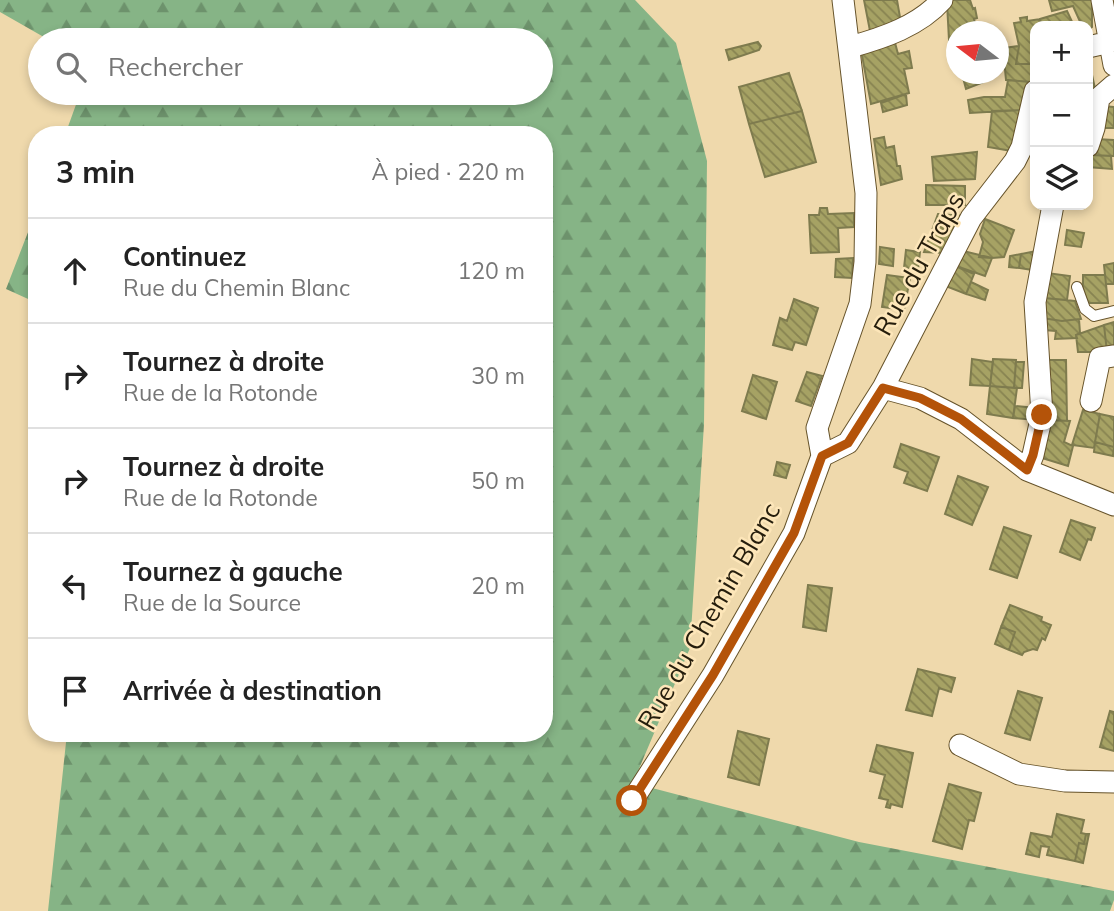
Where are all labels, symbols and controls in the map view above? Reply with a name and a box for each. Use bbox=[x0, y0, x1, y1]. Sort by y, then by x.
north arrow bbox=[946, 21, 1009, 84]
map controls bbox=[1030, 21, 1093, 210]
button: + bbox=[1030, 21, 1093, 84]
search box bbox=[28, 28, 553, 105]
icon: search bbox=[52, 48, 90, 86]
text: Rechercher bbox=[108, 50, 243, 83]
button: − bbox=[1030, 84, 1093, 147]
button: layers bbox=[1030, 147, 1093, 210]
text: 3 min bbox=[56, 153, 135, 191]
text: À pied · 220 m bbox=[372, 157, 525, 186]
street label: Rue du Traps bbox=[866, 186, 971, 341]
text: Continuez bbox=[123, 240, 247, 273]
icon: ahead bbox=[56, 252, 94, 290]
text: 120 m bbox=[457, 256, 525, 285]
text: Rue du Chemin Blanc bbox=[123, 273, 350, 302]
text: Tournez à droite bbox=[123, 345, 324, 378]
icon: right bbox=[56, 357, 94, 395]
text: 30 m bbox=[471, 361, 525, 390]
text: Rue de la Rotonde bbox=[123, 378, 318, 407]
route end bbox=[1026, 399, 1057, 430]
text: Tournez à droite bbox=[123, 450, 324, 483]
icon: right bbox=[56, 462, 94, 500]
text: 50 m bbox=[471, 466, 525, 495]
text: Rue de la Rotonde bbox=[123, 483, 318, 512]
street label: Rue du Chemin Blanc bbox=[630, 496, 787, 735]
text: Tournez à gauche bbox=[123, 555, 343, 588]
icon: left bbox=[56, 567, 94, 605]
text: 20 m bbox=[471, 571, 525, 600]
text: Rue de la Source bbox=[123, 588, 301, 617]
icon: arrive bbox=[56, 672, 94, 710]
text: Arrivée à destination bbox=[123, 674, 382, 707]
route start bbox=[616, 785, 647, 816]

